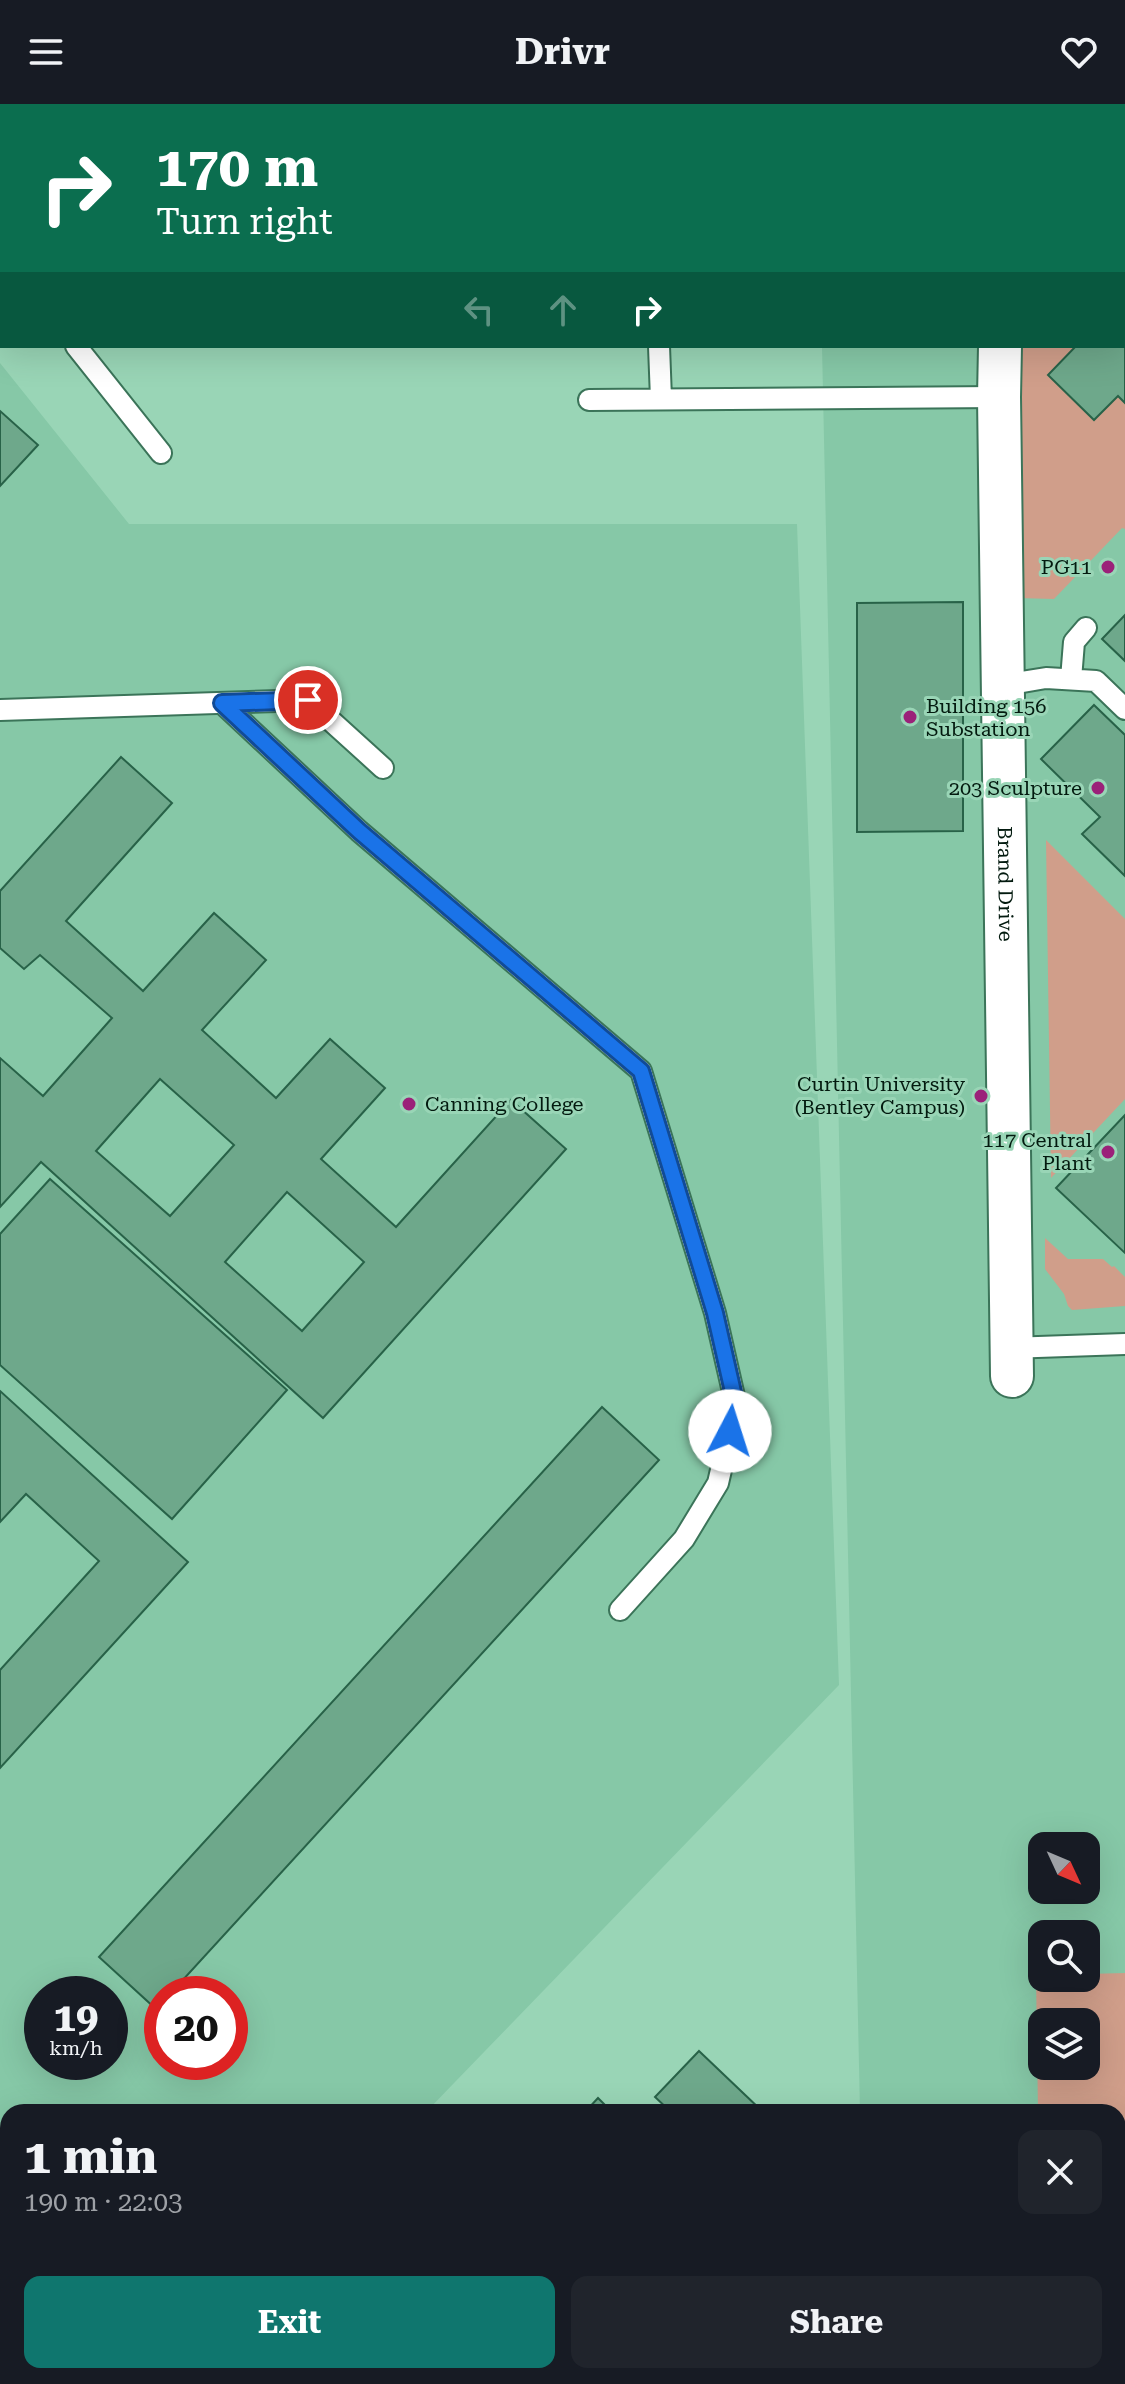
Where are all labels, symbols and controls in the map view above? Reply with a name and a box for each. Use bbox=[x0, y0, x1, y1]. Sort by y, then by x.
icon: menu bbox=[24, 30, 68, 74]
icon: heart bbox=[1057, 30, 1101, 74]
text: Drivr bbox=[515, 31, 610, 73]
text: 170 m bbox=[156, 134, 318, 200]
icon: right bbox=[24, 136, 128, 240]
text: Turn right bbox=[156, 201, 333, 243]
icon: left bbox=[457, 288, 501, 332]
icon: ahead bbox=[541, 288, 585, 332]
icon: right bbox=[625, 288, 669, 332]
place label: PG11 bbox=[1041, 555, 1092, 579]
marker: PG11 bbox=[1099, 558, 1117, 576]
pin bbox=[274, 666, 342, 734]
icon: arrive bbox=[286, 678, 330, 722]
place label: Building 156 Substation bbox=[926, 694, 1046, 741]
marker: Building 156 Substation bbox=[901, 708, 919, 726]
place label: 203 Sculpture bbox=[949, 776, 1082, 800]
marker: 203 Sculpture bbox=[1089, 779, 1107, 797]
street label: Brand Drive bbox=[993, 826, 1018, 942]
place label: Curtin University (Bentley Campus) bbox=[795, 1072, 965, 1119]
marker: Curtin University (Bentley Campus) bbox=[972, 1087, 990, 1105]
place label: Canning College bbox=[425, 1092, 583, 1116]
marker: Canning College bbox=[400, 1095, 418, 1113]
place label: 117 Central Plant bbox=[983, 1128, 1093, 1175]
marker: 117 Central Plant bbox=[1099, 1143, 1117, 1161]
position arrow bbox=[688, 1389, 772, 1473]
north arrow bbox=[1028, 1832, 1100, 1904]
map controls bbox=[1028, 1832, 1100, 2080]
button: search bbox=[1028, 1920, 1100, 1992]
speed limit sign: 20 bbox=[144, 1976, 248, 2080]
text: 19 bbox=[54, 1994, 98, 2041]
button: layers bbox=[1028, 2008, 1100, 2080]
text: km/h bbox=[49, 2036, 103, 2060]
text: 1 min bbox=[24, 2129, 157, 2185]
button: close bbox=[1018, 2130, 1102, 2214]
text: 190 m · 22:03 bbox=[24, 2187, 183, 2217]
button: Exit bbox=[24, 2276, 555, 2368]
button: Share bbox=[571, 2276, 1102, 2368]

